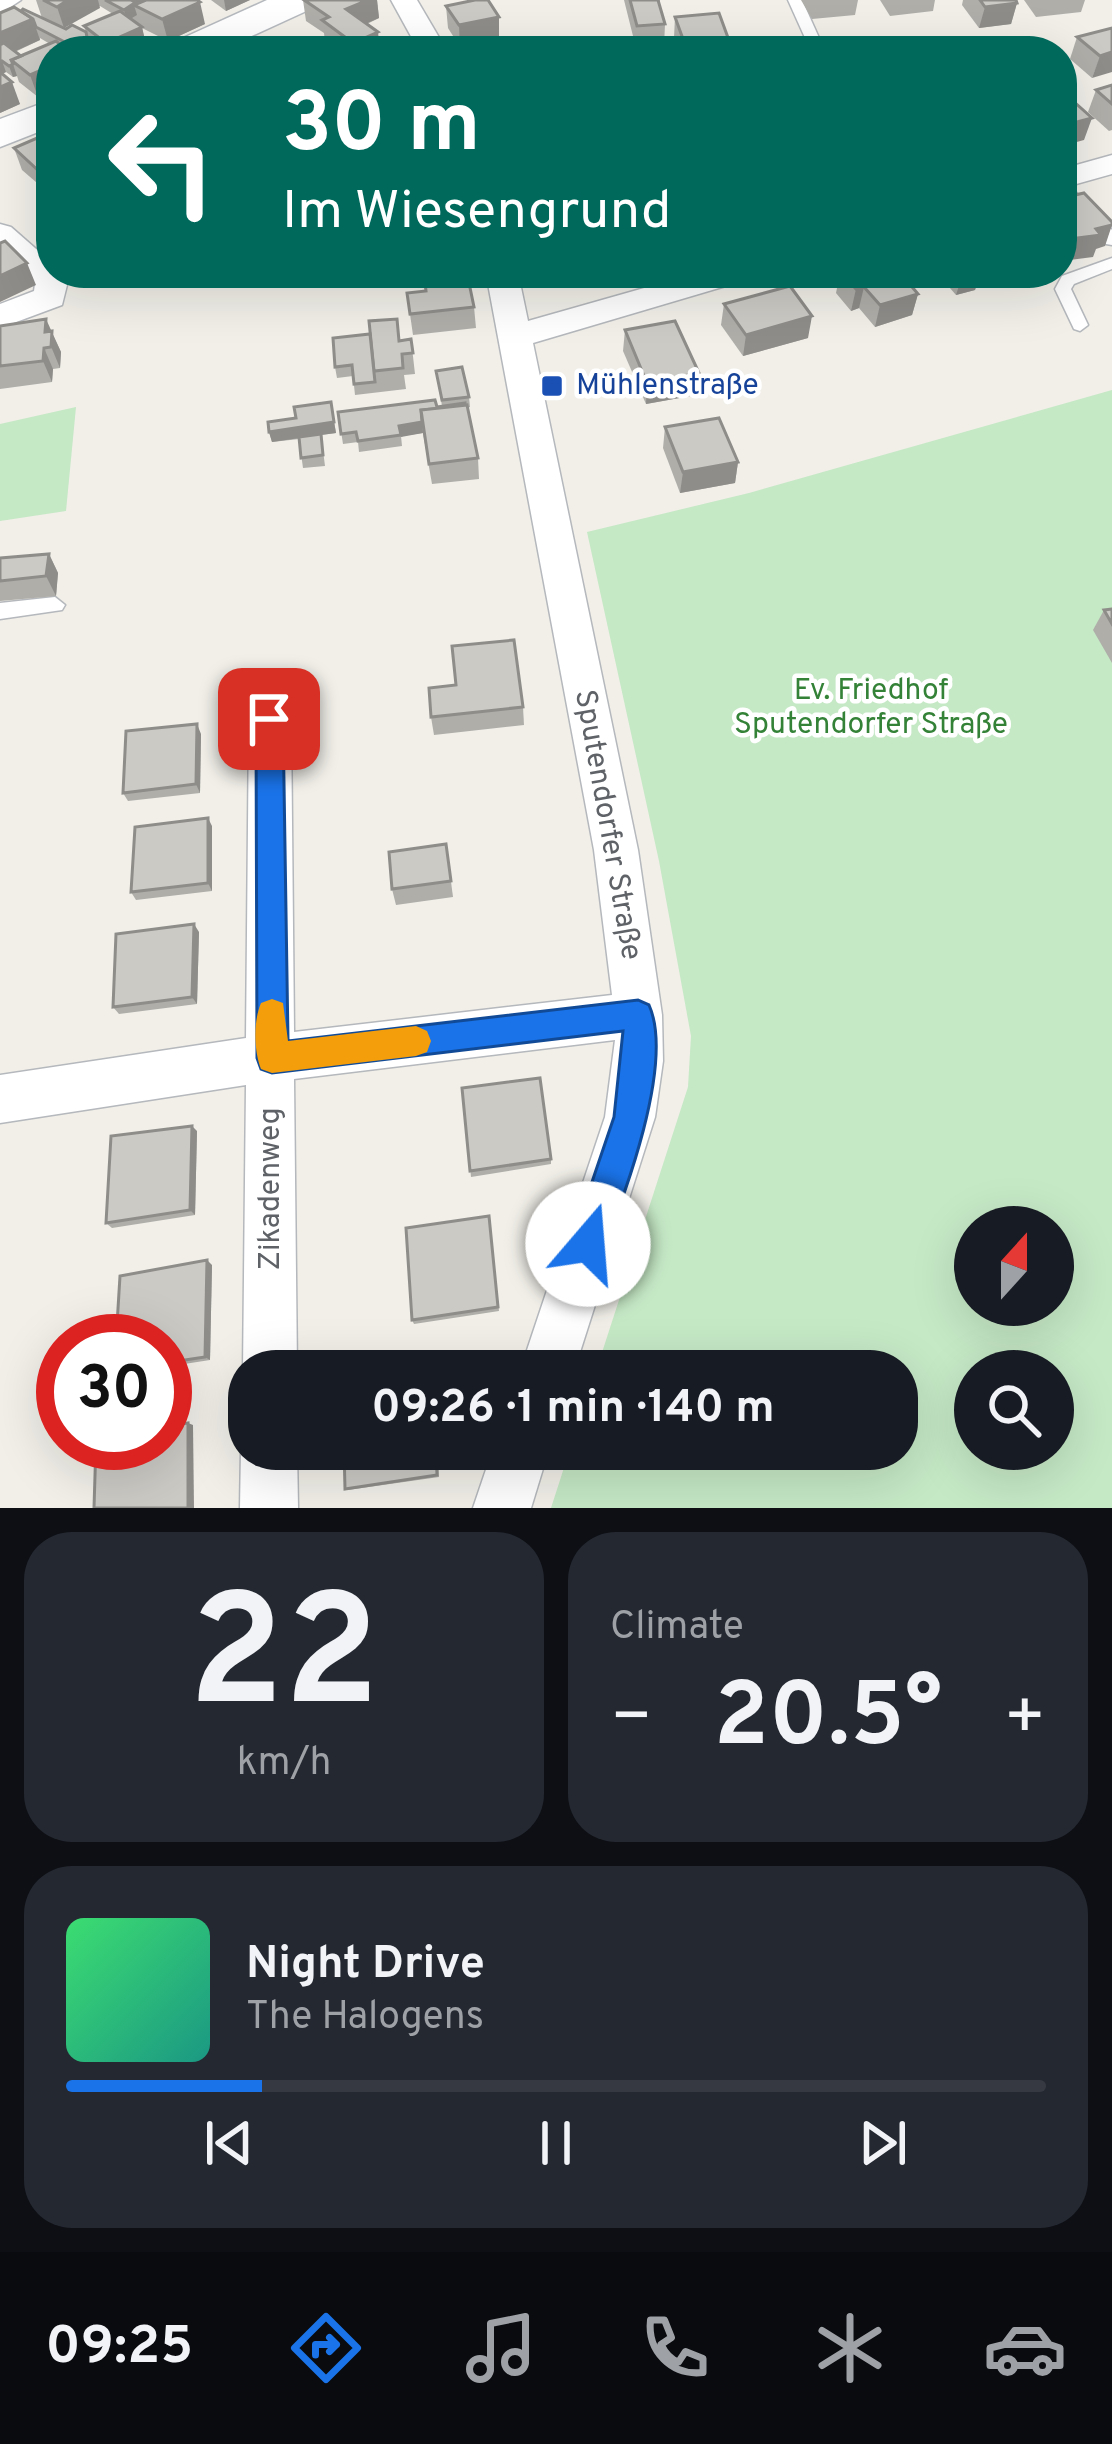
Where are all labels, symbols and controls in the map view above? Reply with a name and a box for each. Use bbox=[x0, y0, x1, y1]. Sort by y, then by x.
text: 30 m bbox=[282, 75, 481, 181]
icon: left bbox=[84, 84, 240, 240]
text: Im Wiesengrund bbox=[282, 179, 671, 248]
place label: Mühlenstraße bbox=[576, 368, 759, 405]
marker: Mühlenstraße bbox=[539, 373, 565, 399]
pin bbox=[218, 668, 320, 770]
park label: Ev. Friedhof Sputendorfer Straße bbox=[734, 673, 1008, 744]
icon: arrive bbox=[236, 686, 302, 752]
street label: Sputendorfer Straße bbox=[565, 687, 649, 963]
street label: Zikadenweg bbox=[253, 1107, 290, 1271]
position arrow bbox=[525, 1181, 651, 1307]
north arrow bbox=[954, 1206, 1074, 1326]
map controls bbox=[954, 1206, 1074, 1470]
speed limit sign: 30 bbox=[36, 1314, 192, 1470]
button: search bbox=[954, 1350, 1074, 1470]
text: 09:26 · 1 min · 140 m bbox=[371, 1381, 775, 1438]
text: 22 bbox=[189, 1563, 379, 1761]
text: Climate bbox=[610, 1604, 744, 1653]
text: 20.5° bbox=[714, 1664, 942, 1777]
text: − bbox=[610, 1679, 653, 1762]
text: + bbox=[1003, 1679, 1046, 1762]
text: km/h bbox=[237, 1740, 331, 1789]
text: Night Drive bbox=[246, 1937, 485, 1994]
text: The Halogens bbox=[246, 1994, 484, 2043]
icon: previous bbox=[196, 2110, 262, 2176]
icon: pause bbox=[523, 2110, 589, 2176]
icon: next bbox=[850, 2110, 916, 2176]
icon: directions bbox=[284, 2306, 368, 2390]
icon: music bbox=[459, 2306, 543, 2390]
icon: phone bbox=[633, 2306, 717, 2390]
icon: climate bbox=[808, 2306, 892, 2390]
icon: car bbox=[983, 2306, 1067, 2390]
text: 09:25 bbox=[45, 2314, 193, 2383]

